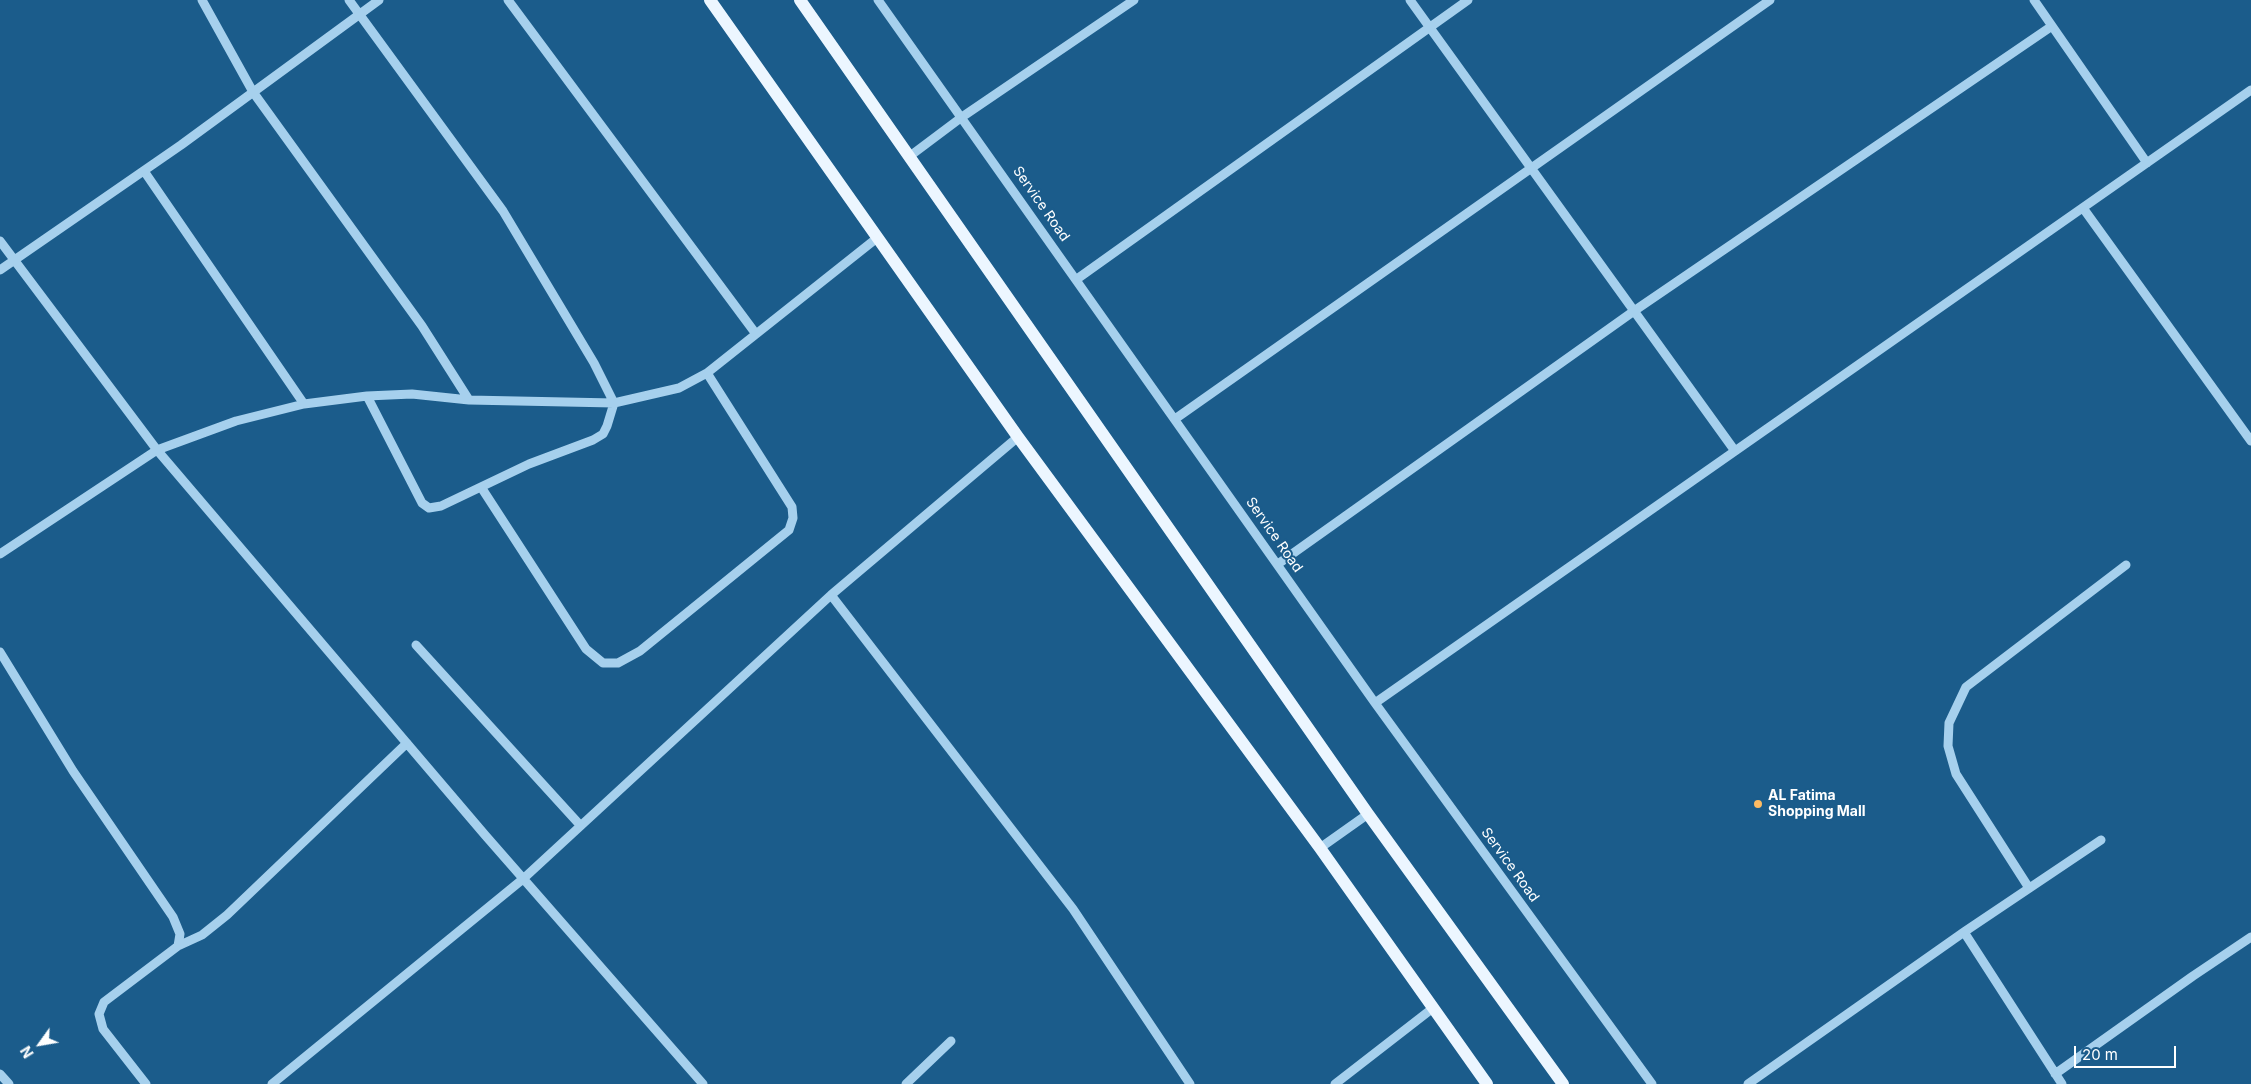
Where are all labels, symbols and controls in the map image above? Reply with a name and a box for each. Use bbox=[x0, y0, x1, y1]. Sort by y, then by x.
street label: Service Road bbox=[1009, 163, 1073, 245]
street label: Service Road bbox=[1242, 494, 1306, 576]
place label: AL Fatima Shopping Mall bbox=[1768, 788, 1866, 820]
marker: AL Fatima Shopping Mall bbox=[1752, 798, 1764, 810]
street label: Service Road bbox=[1477, 825, 1543, 905]
north arrow bbox=[15, 1019, 65, 1069]
scale bar bbox=[2076, 1036, 2178, 1068]
text: N bbox=[17, 1043, 37, 1061]
text: 20 m bbox=[2082, 1045, 2118, 1064]

